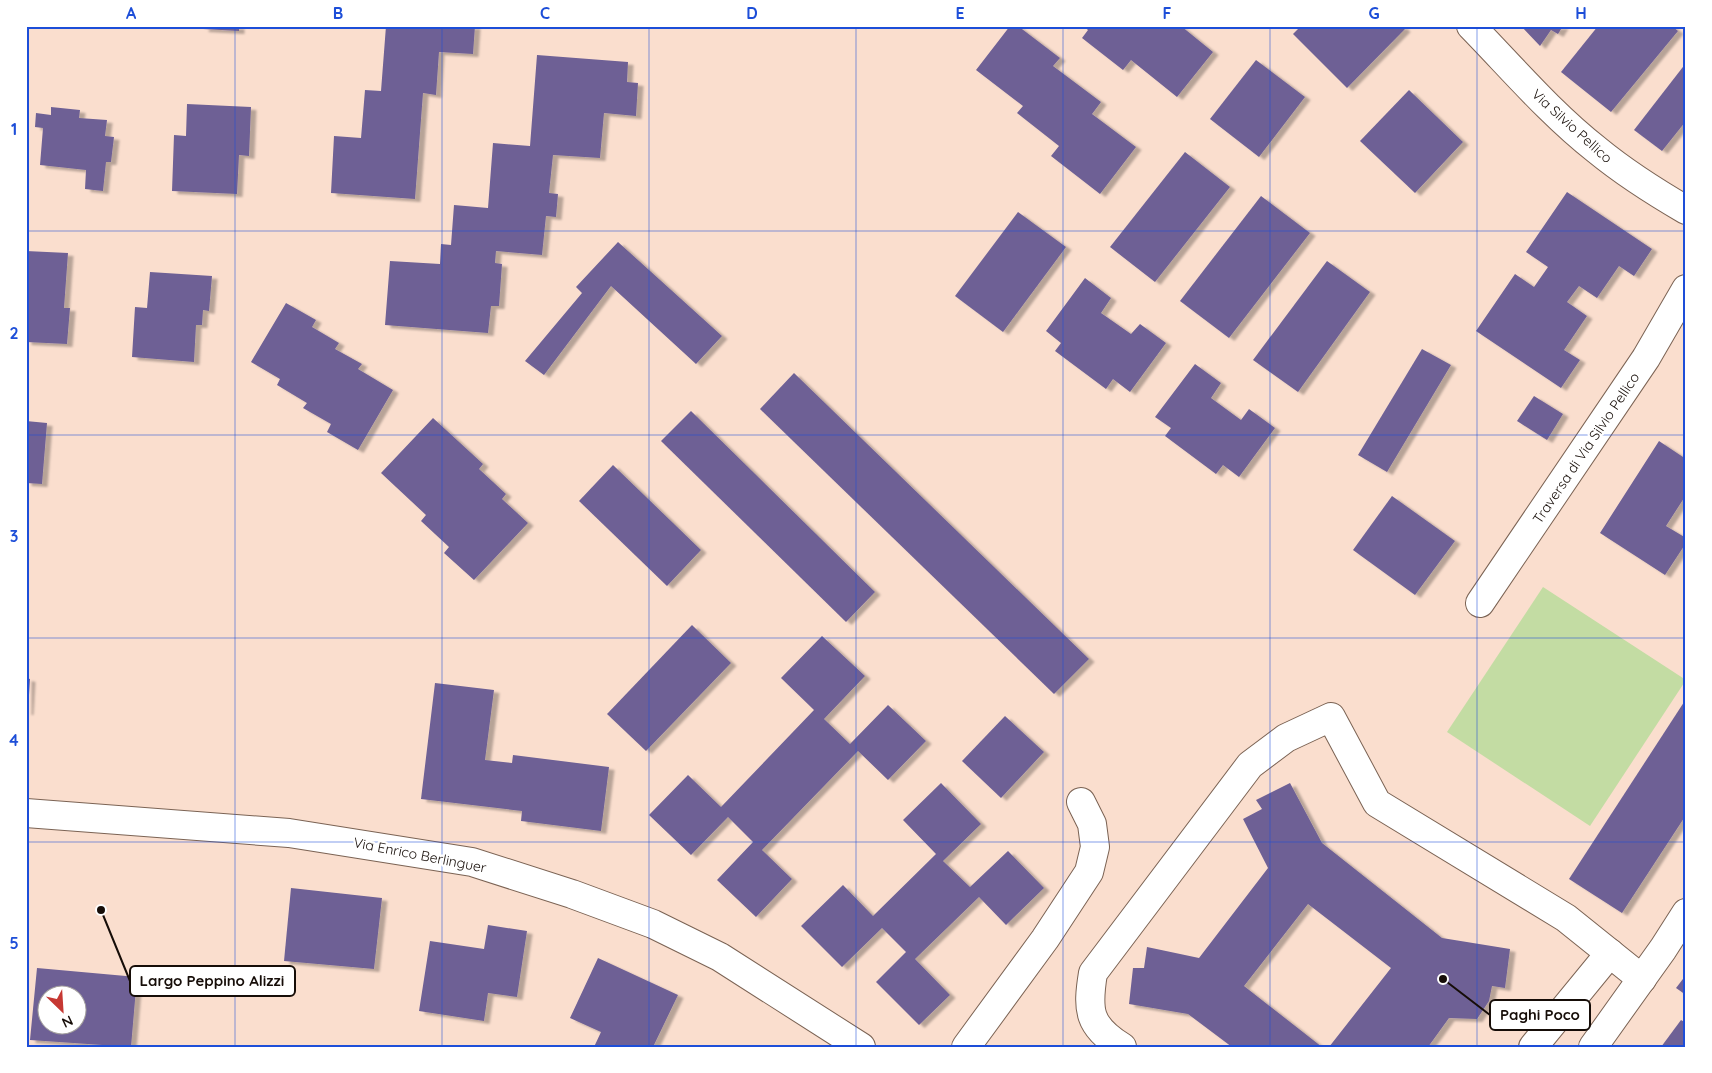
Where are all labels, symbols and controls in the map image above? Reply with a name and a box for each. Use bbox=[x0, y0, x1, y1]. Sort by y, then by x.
text: A bbox=[126, 3, 137, 23]
text: B bbox=[333, 3, 343, 23]
text: C bbox=[540, 3, 550, 23]
text: D bbox=[746, 3, 758, 23]
text: E bbox=[955, 3, 965, 23]
text: F bbox=[1163, 3, 1172, 23]
text: G bbox=[1368, 3, 1380, 23]
text: H bbox=[1575, 3, 1587, 23]
street label: Via Silvio Pellico bbox=[1528, 85, 1616, 167]
text: 1 bbox=[11, 119, 17, 139]
text: 2 bbox=[9, 323, 19, 343]
street label: Traversa di Via Silvio Pellico bbox=[1529, 369, 1643, 527]
text: 3 bbox=[10, 526, 18, 546]
text: 4 bbox=[9, 730, 19, 750]
street label: Via Enrico Berlinguer bbox=[352, 833, 489, 877]
text: 5 bbox=[9, 933, 19, 953]
callout: Largo Peppino Alizzi bbox=[130, 966, 295, 996]
text: Largo Peppino Alizzi bbox=[140, 971, 284, 990]
north arrow bbox=[38, 986, 88, 1036]
callout: Paghi Poco bbox=[1490, 1000, 1590, 1030]
text: Paghi Poco bbox=[1500, 1005, 1580, 1024]
text: N bbox=[59, 1011, 76, 1032]

